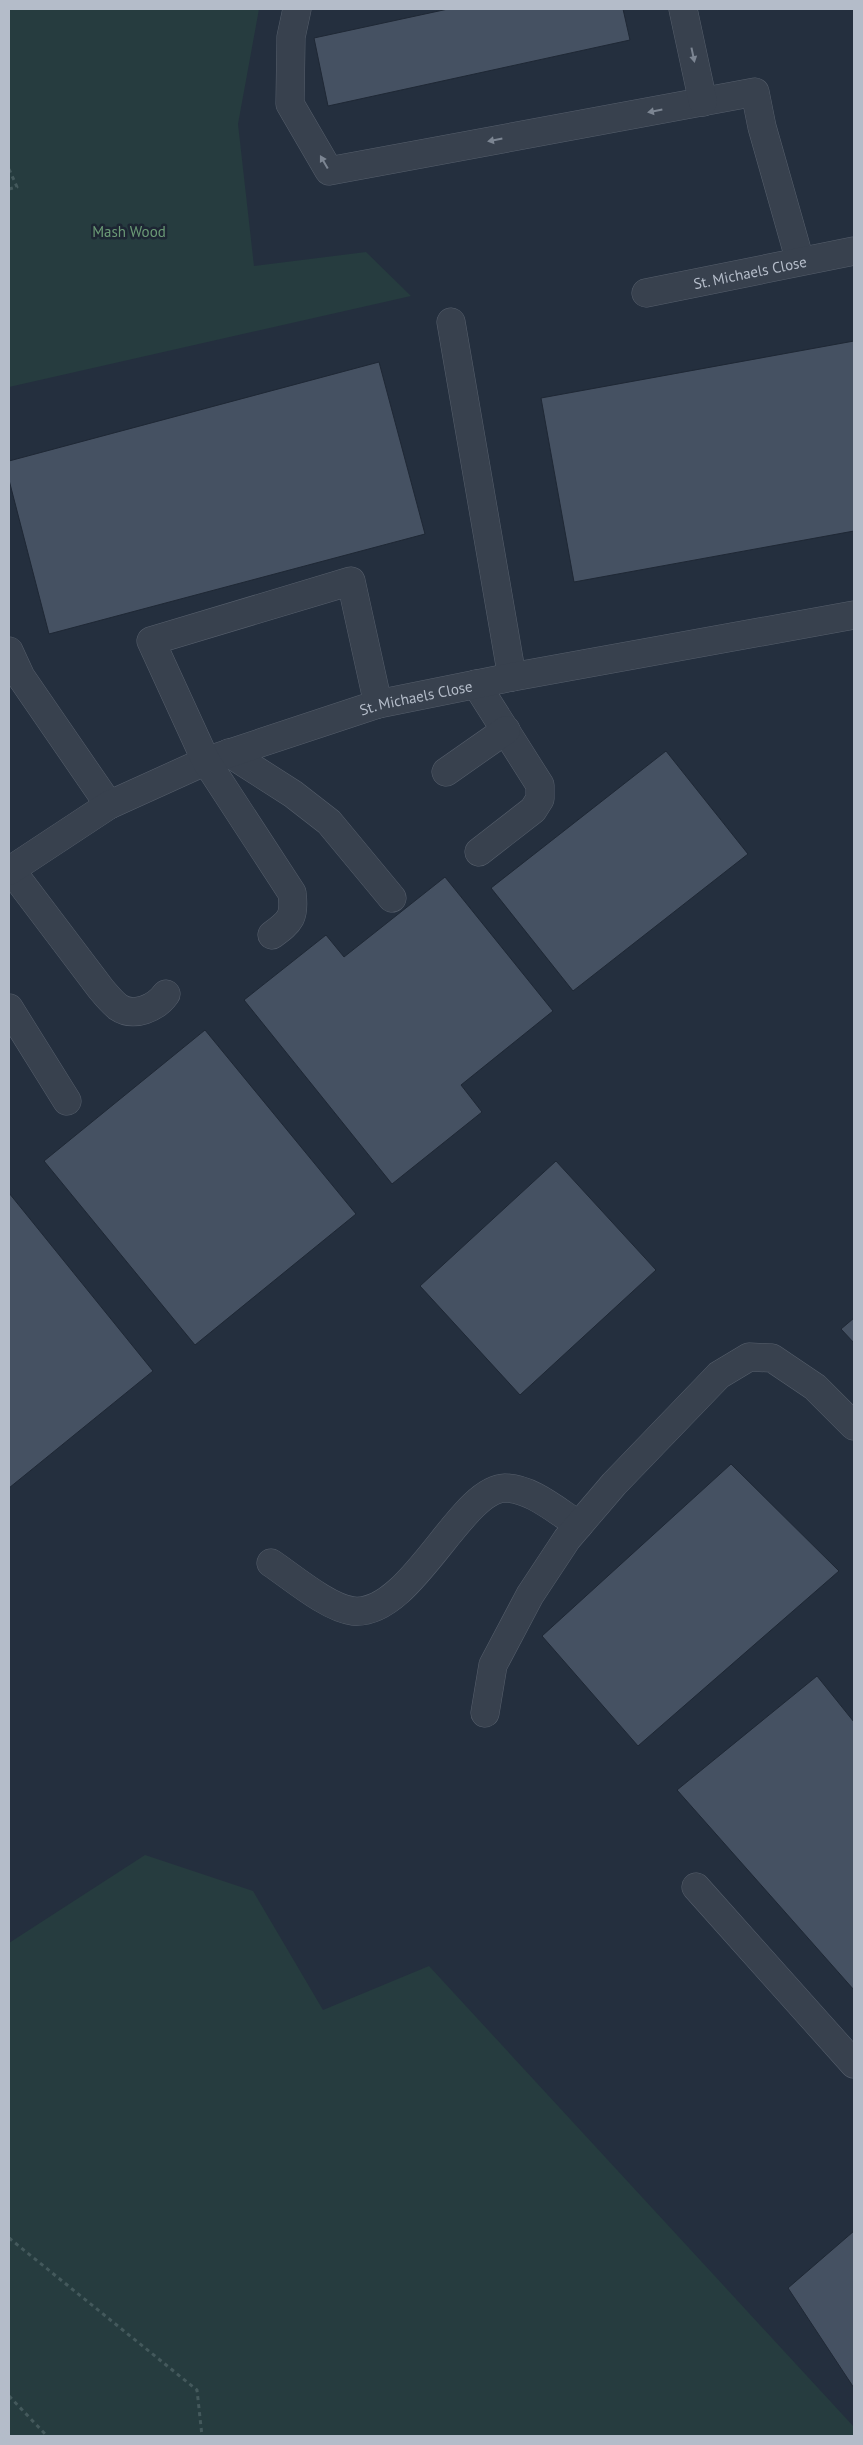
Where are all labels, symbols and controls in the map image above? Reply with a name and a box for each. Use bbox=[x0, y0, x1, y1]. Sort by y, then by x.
one-way arrow bbox=[689, 48, 697, 63]
one-way arrow bbox=[647, 107, 663, 115]
one-way arrow bbox=[487, 137, 503, 145]
one-way arrow bbox=[319, 156, 328, 169]
park label: Mash Wood bbox=[92, 222, 166, 241]
street label: St. Michaels Close bbox=[692, 251, 808, 293]
street label: St. Michaels Close bbox=[357, 676, 474, 719]

